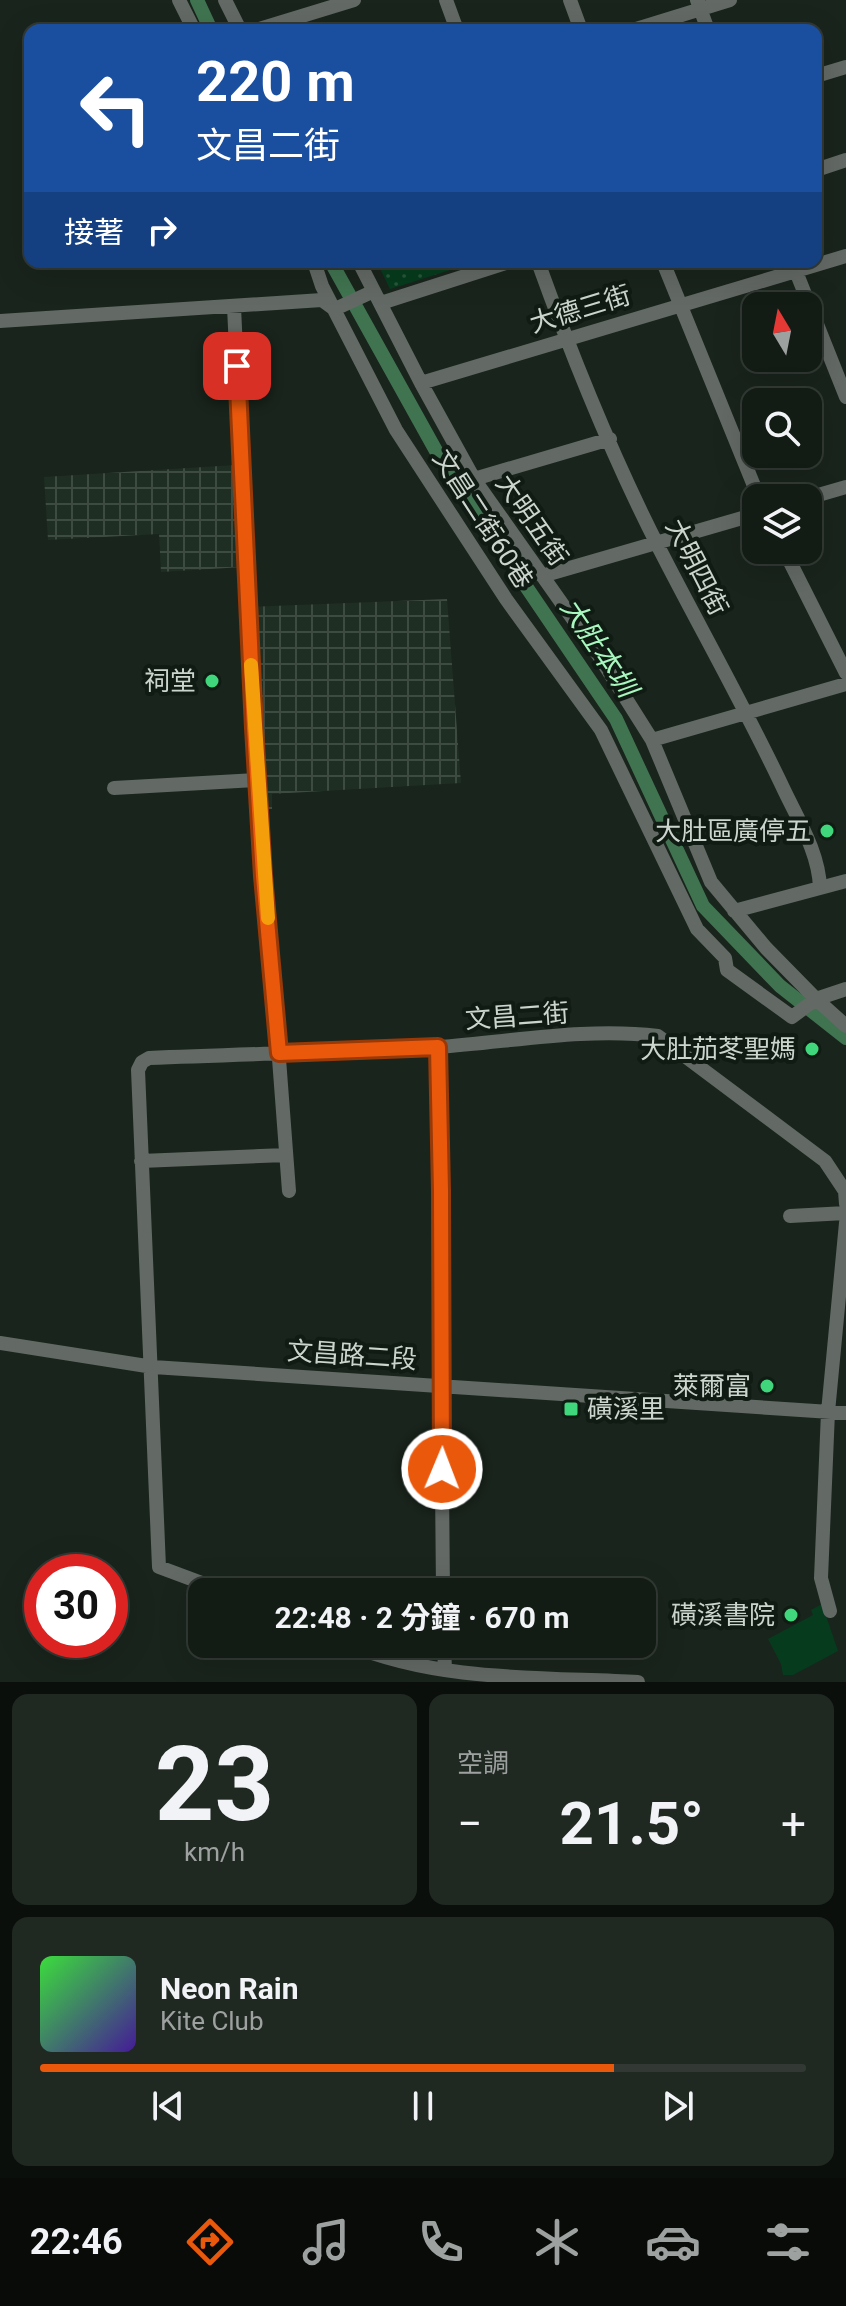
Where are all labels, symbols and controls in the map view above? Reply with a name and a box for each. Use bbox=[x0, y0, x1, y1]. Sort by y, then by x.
text: 220 m bbox=[196, 49, 355, 115]
icon: left bbox=[64, 56, 168, 160]
text: 文昌二街 bbox=[196, 125, 340, 167]
icon: right bbox=[140, 208, 184, 252]
text: 接著 bbox=[64, 215, 124, 250]
street label: 大德三街 bbox=[526, 279, 634, 339]
north arrow bbox=[742, 292, 822, 372]
map controls bbox=[742, 292, 822, 564]
pin bbox=[203, 332, 271, 400]
icon: arrive bbox=[215, 344, 259, 388]
button: search bbox=[742, 388, 822, 468]
street label: 文昌二街60巷 bbox=[427, 444, 539, 594]
street label: 大明五街 bbox=[490, 469, 574, 571]
button: layers bbox=[742, 484, 822, 564]
street label: 大明四街 bbox=[660, 514, 734, 620]
water label: 大肚本圳 bbox=[554, 592, 646, 706]
place label: 祠堂 bbox=[144, 666, 196, 696]
marker: 祠堂 bbox=[203, 672, 221, 690]
place label: 大肚區廣停五 bbox=[655, 816, 811, 846]
marker: 大肚區廣停五 bbox=[818, 822, 836, 840]
street label: 文昌二街 bbox=[464, 997, 570, 1035]
place label: 大肚茄苳聖媽 bbox=[640, 1034, 796, 1064]
marker: 大肚茄苳聖媽 bbox=[803, 1040, 821, 1058]
street label: 文昌路二段 bbox=[286, 1336, 418, 1374]
place label: 萊爾富 bbox=[673, 1371, 751, 1401]
marker: 萊爾富 bbox=[758, 1377, 776, 1395]
place label: 磺溪里 bbox=[587, 1394, 665, 1424]
marker: 磺溪里 bbox=[562, 1400, 580, 1418]
position arrow bbox=[400, 1427, 484, 1511]
speed limit sign: 30 bbox=[24, 1554, 128, 1658]
text: 22:48 · 2 分鐘 · 670 m bbox=[275, 1600, 569, 1635]
place label: 磺溪書院 bbox=[671, 1600, 775, 1630]
marker: 磺溪書院 bbox=[782, 1606, 800, 1624]
text: 23 bbox=[155, 1724, 274, 1845]
text: 空調 bbox=[457, 1748, 509, 1778]
text: 21.5° bbox=[560, 1788, 704, 1859]
text: − bbox=[457, 1798, 482, 1850]
text: + bbox=[781, 1798, 806, 1850]
text: km/h bbox=[184, 1837, 245, 1867]
text: Neon Rain bbox=[160, 1971, 299, 2006]
text: Kite Club bbox=[160, 2006, 264, 2036]
icon: previous bbox=[146, 2084, 190, 2128]
icon: pause bbox=[401, 2084, 445, 2128]
icon: next bbox=[656, 2084, 700, 2128]
icon: directions bbox=[182, 2214, 238, 2270]
icon: music bbox=[298, 2214, 354, 2270]
icon: phone bbox=[413, 2214, 469, 2270]
icon: climate bbox=[529, 2214, 585, 2270]
icon: car bbox=[645, 2214, 701, 2270]
icon: filters bbox=[760, 2214, 816, 2270]
text: 22:46 bbox=[30, 2221, 123, 2263]

